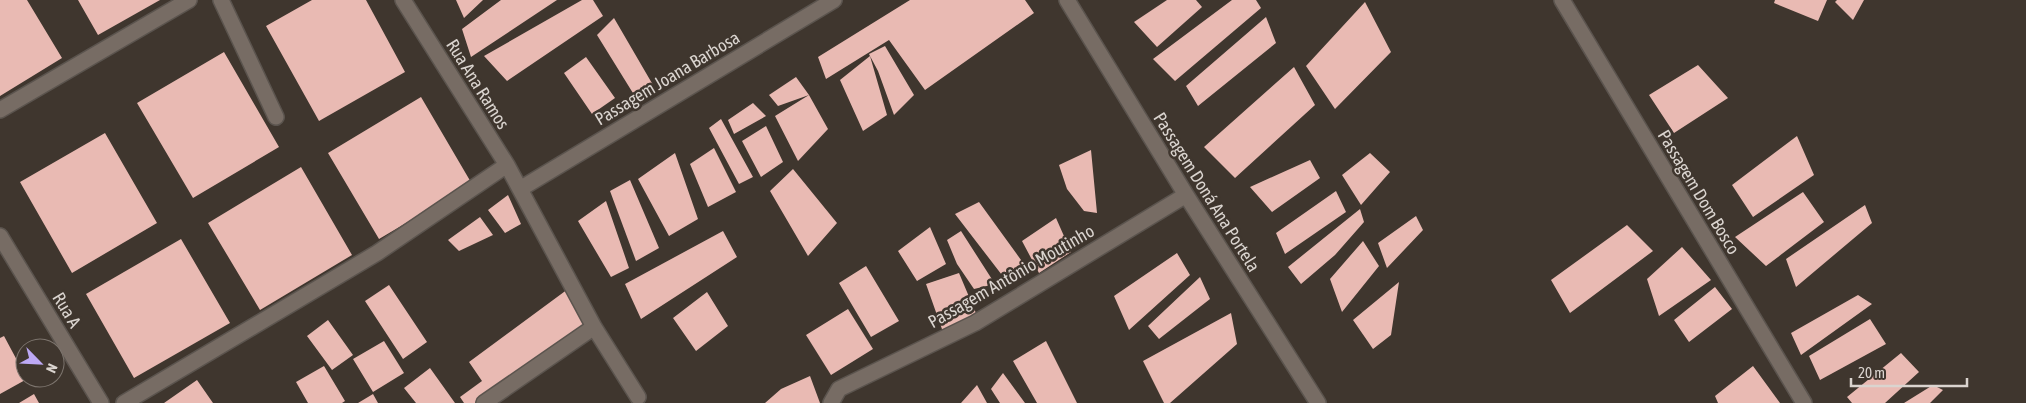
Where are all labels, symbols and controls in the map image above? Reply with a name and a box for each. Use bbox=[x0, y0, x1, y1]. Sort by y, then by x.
street label: Passagem Joana Barbosa bbox=[591, 27, 743, 129]
street label: Rua Ana Ramos bbox=[442, 35, 514, 133]
street label: Passagem Doná Ana Portela bbox=[1149, 108, 1265, 276]
street label: Passagem Dom Bosco bbox=[1654, 126, 1744, 258]
street label: Passagem Antônio Moutinho bbox=[924, 220, 1098, 332]
street label: Rua A bbox=[48, 289, 86, 332]
north arrow bbox=[15, 338, 65, 388]
scale bar bbox=[1851, 356, 1967, 388]
text: N bbox=[43, 361, 61, 375]
text: 20 m bbox=[1858, 364, 1885, 381]

